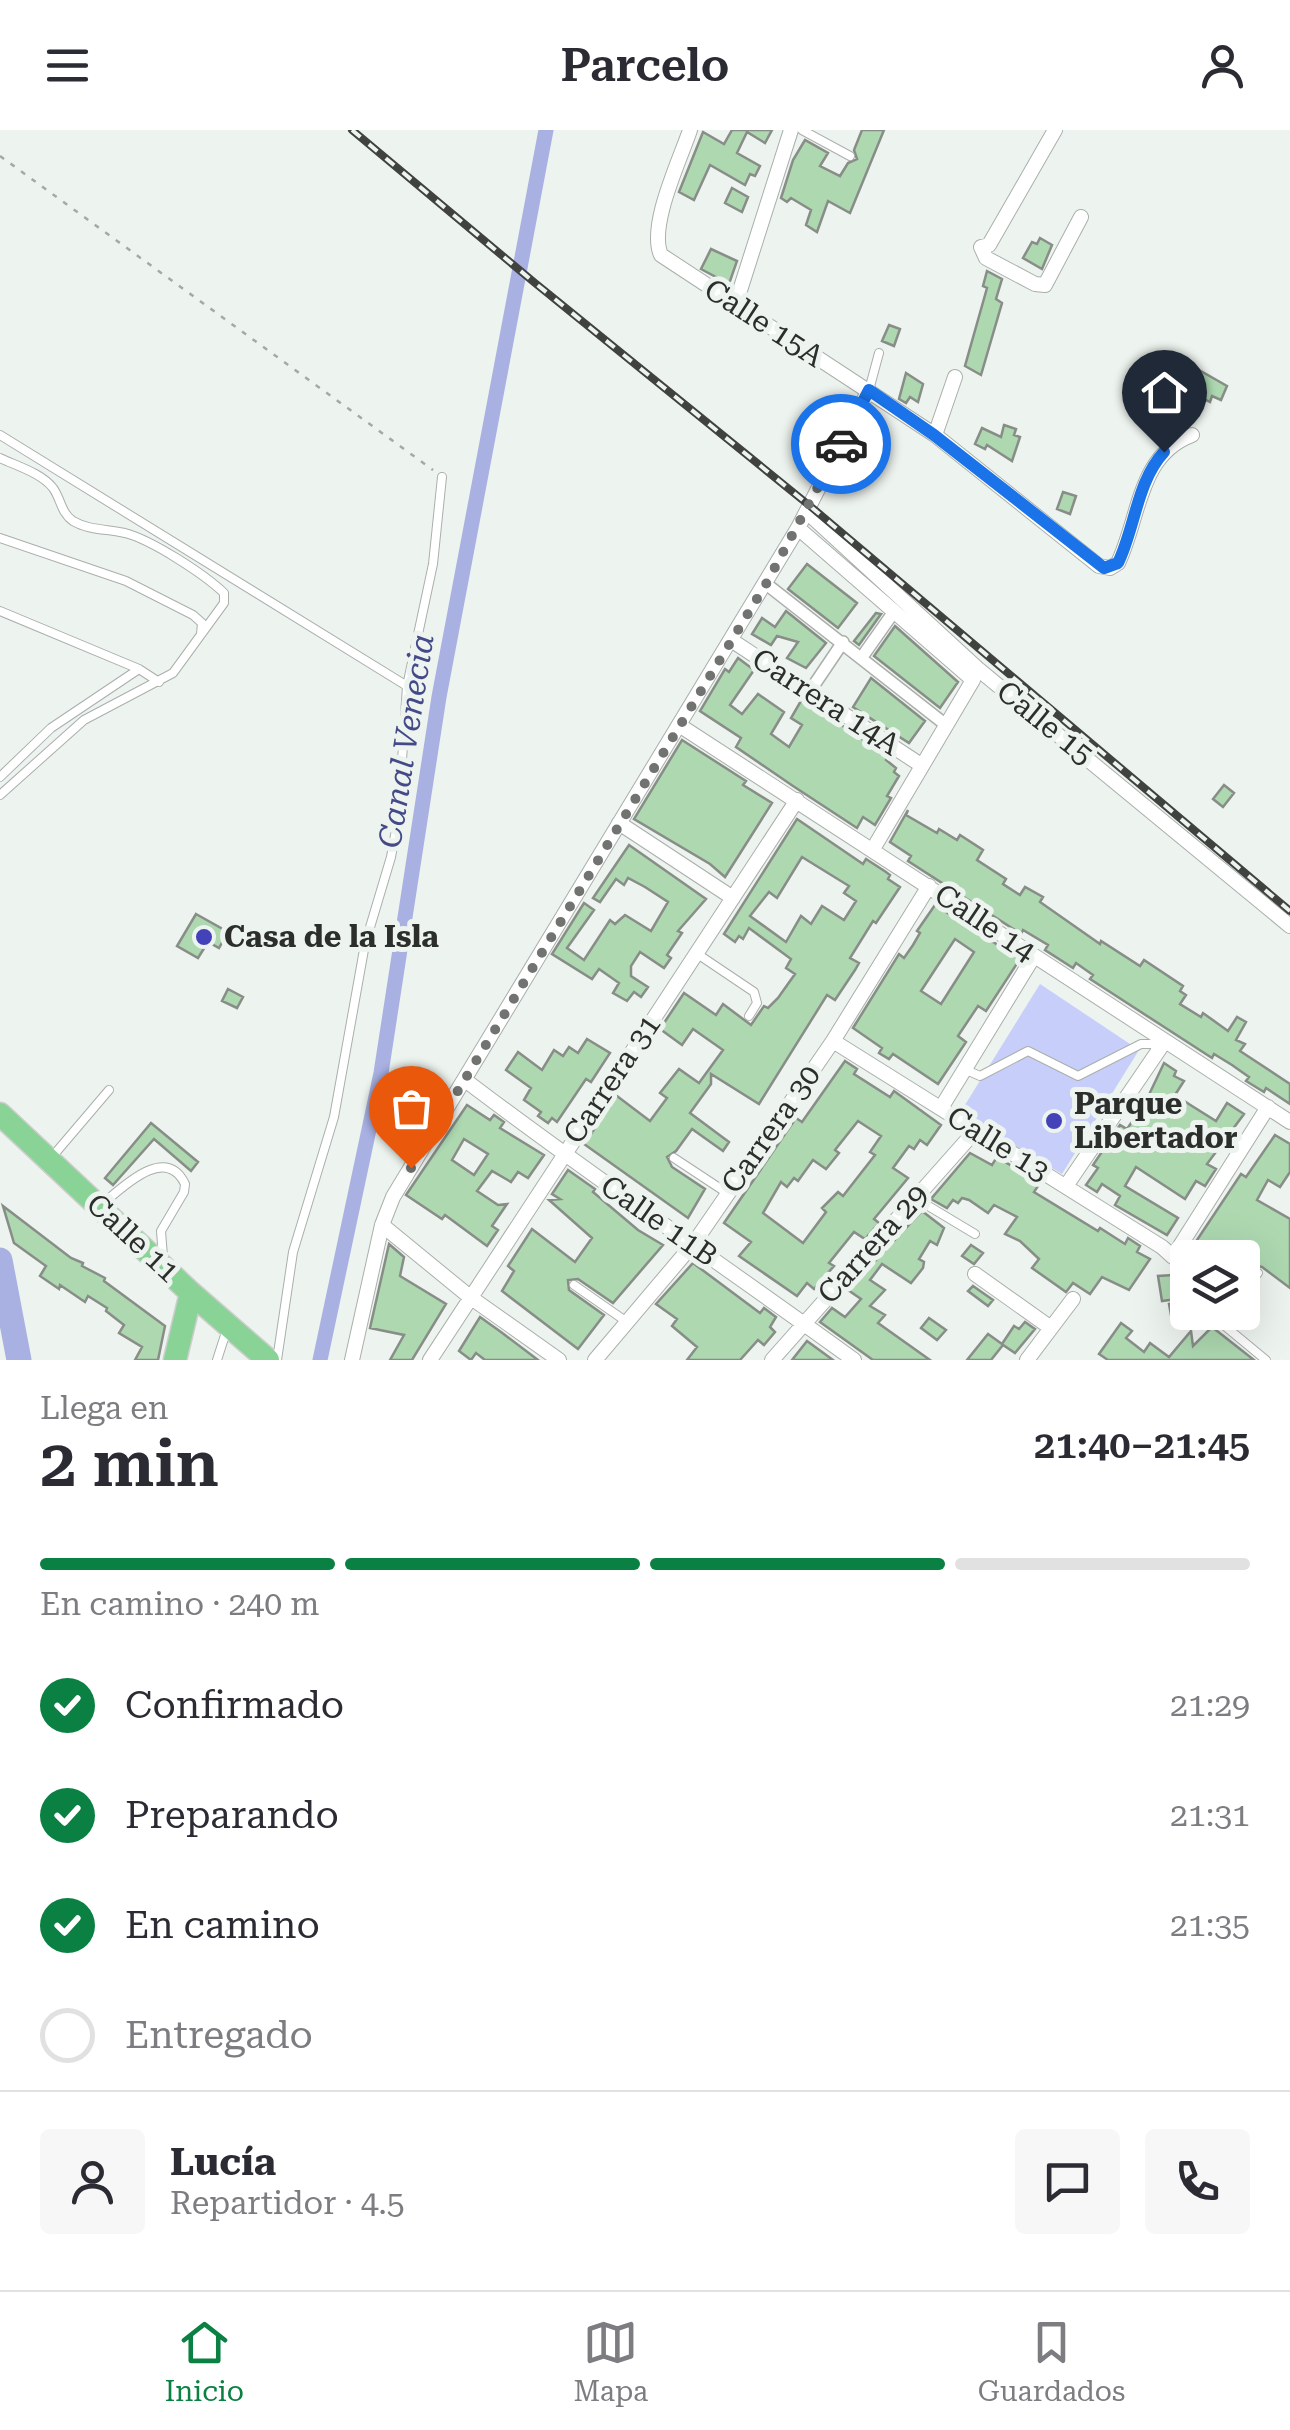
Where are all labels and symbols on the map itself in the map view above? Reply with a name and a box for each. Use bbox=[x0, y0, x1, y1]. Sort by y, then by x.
street label: Calle 15A bbox=[698, 271, 830, 374]
pin bbox=[1122, 350, 1207, 453]
courier bbox=[791, 394, 891, 494]
water label: Canal Venecia bbox=[370, 631, 442, 851]
street label: Carrera 14A bbox=[746, 641, 907, 762]
street label: Calle 15 bbox=[990, 673, 1101, 772]
street label: Calle 14 bbox=[928, 876, 1042, 969]
place label: Casa de la Isla bbox=[224, 919, 439, 954]
marker: Casa de la Isla bbox=[193, 926, 215, 948]
street label: Carrera 31 bbox=[556, 1008, 668, 1150]
street label: Carrera 30 bbox=[714, 1058, 827, 1199]
pin bbox=[369, 1066, 454, 1169]
place label: Parque Libertador bbox=[1074, 1086, 1238, 1155]
street label: Calle 13 bbox=[941, 1099, 1056, 1189]
marker: Parque Libertador bbox=[1043, 1110, 1065, 1132]
street label: Calle 11B bbox=[594, 1168, 724, 1273]
street label: Carrera 29 bbox=[810, 1177, 935, 1310]
street label: Calle 11 bbox=[80, 1186, 187, 1289]

